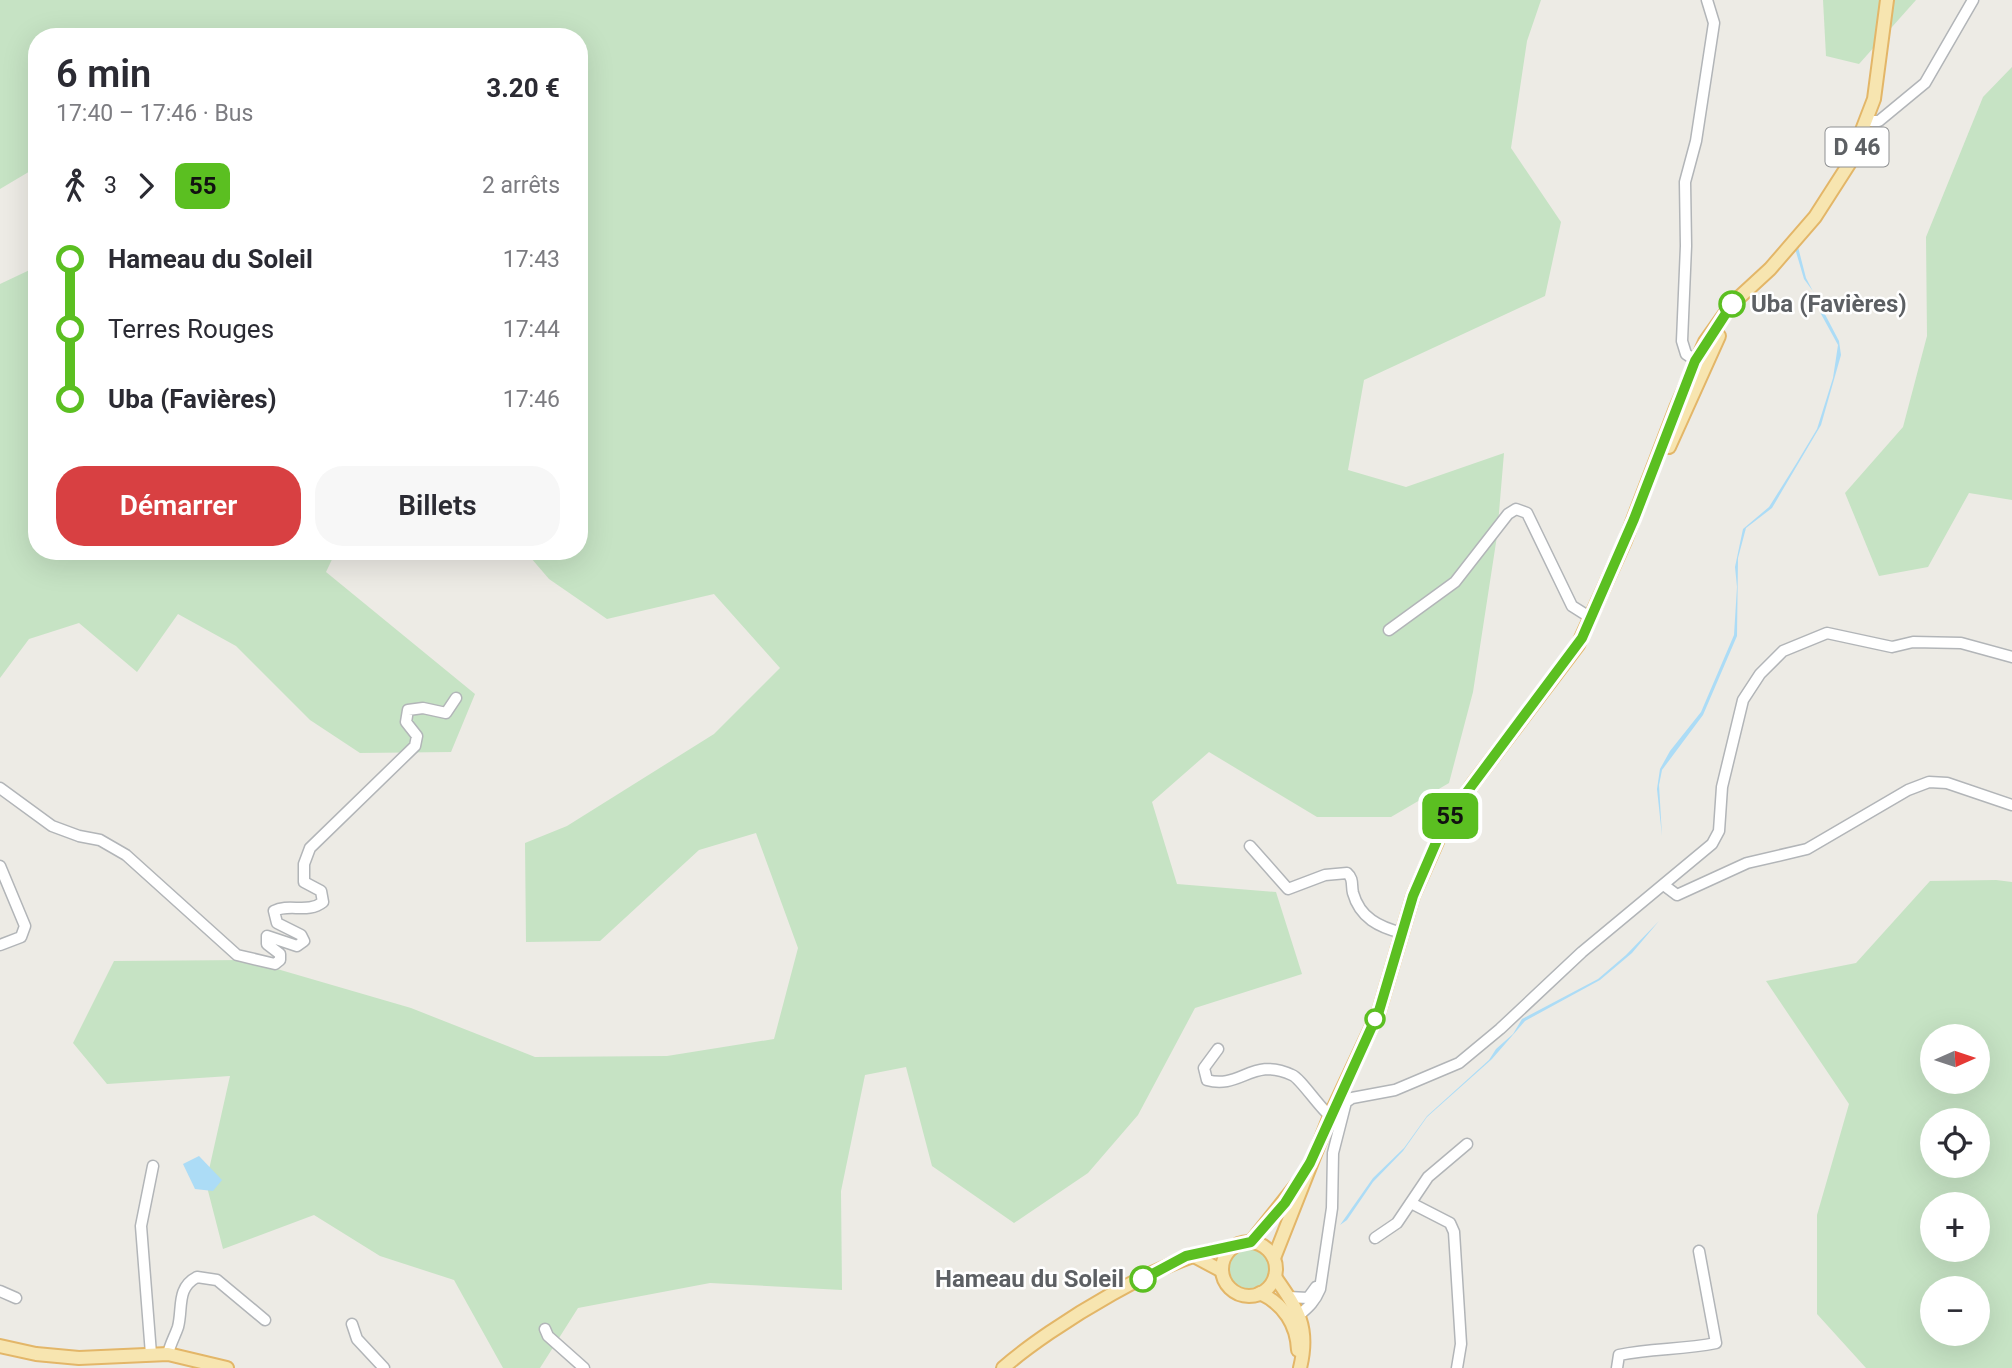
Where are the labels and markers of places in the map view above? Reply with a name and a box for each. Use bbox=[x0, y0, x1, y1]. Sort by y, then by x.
place label: Uba (Favières) bbox=[1751, 290, 1907, 318]
marker: Uba (Favières) bbox=[1719, 291, 1745, 317]
unlabelled marker bbox=[1365, 1009, 1385, 1029]
place label: Hameau du Soleil bbox=[935, 1265, 1124, 1293]
marker: Hameau du Soleil bbox=[1130, 1266, 1156, 1292]

